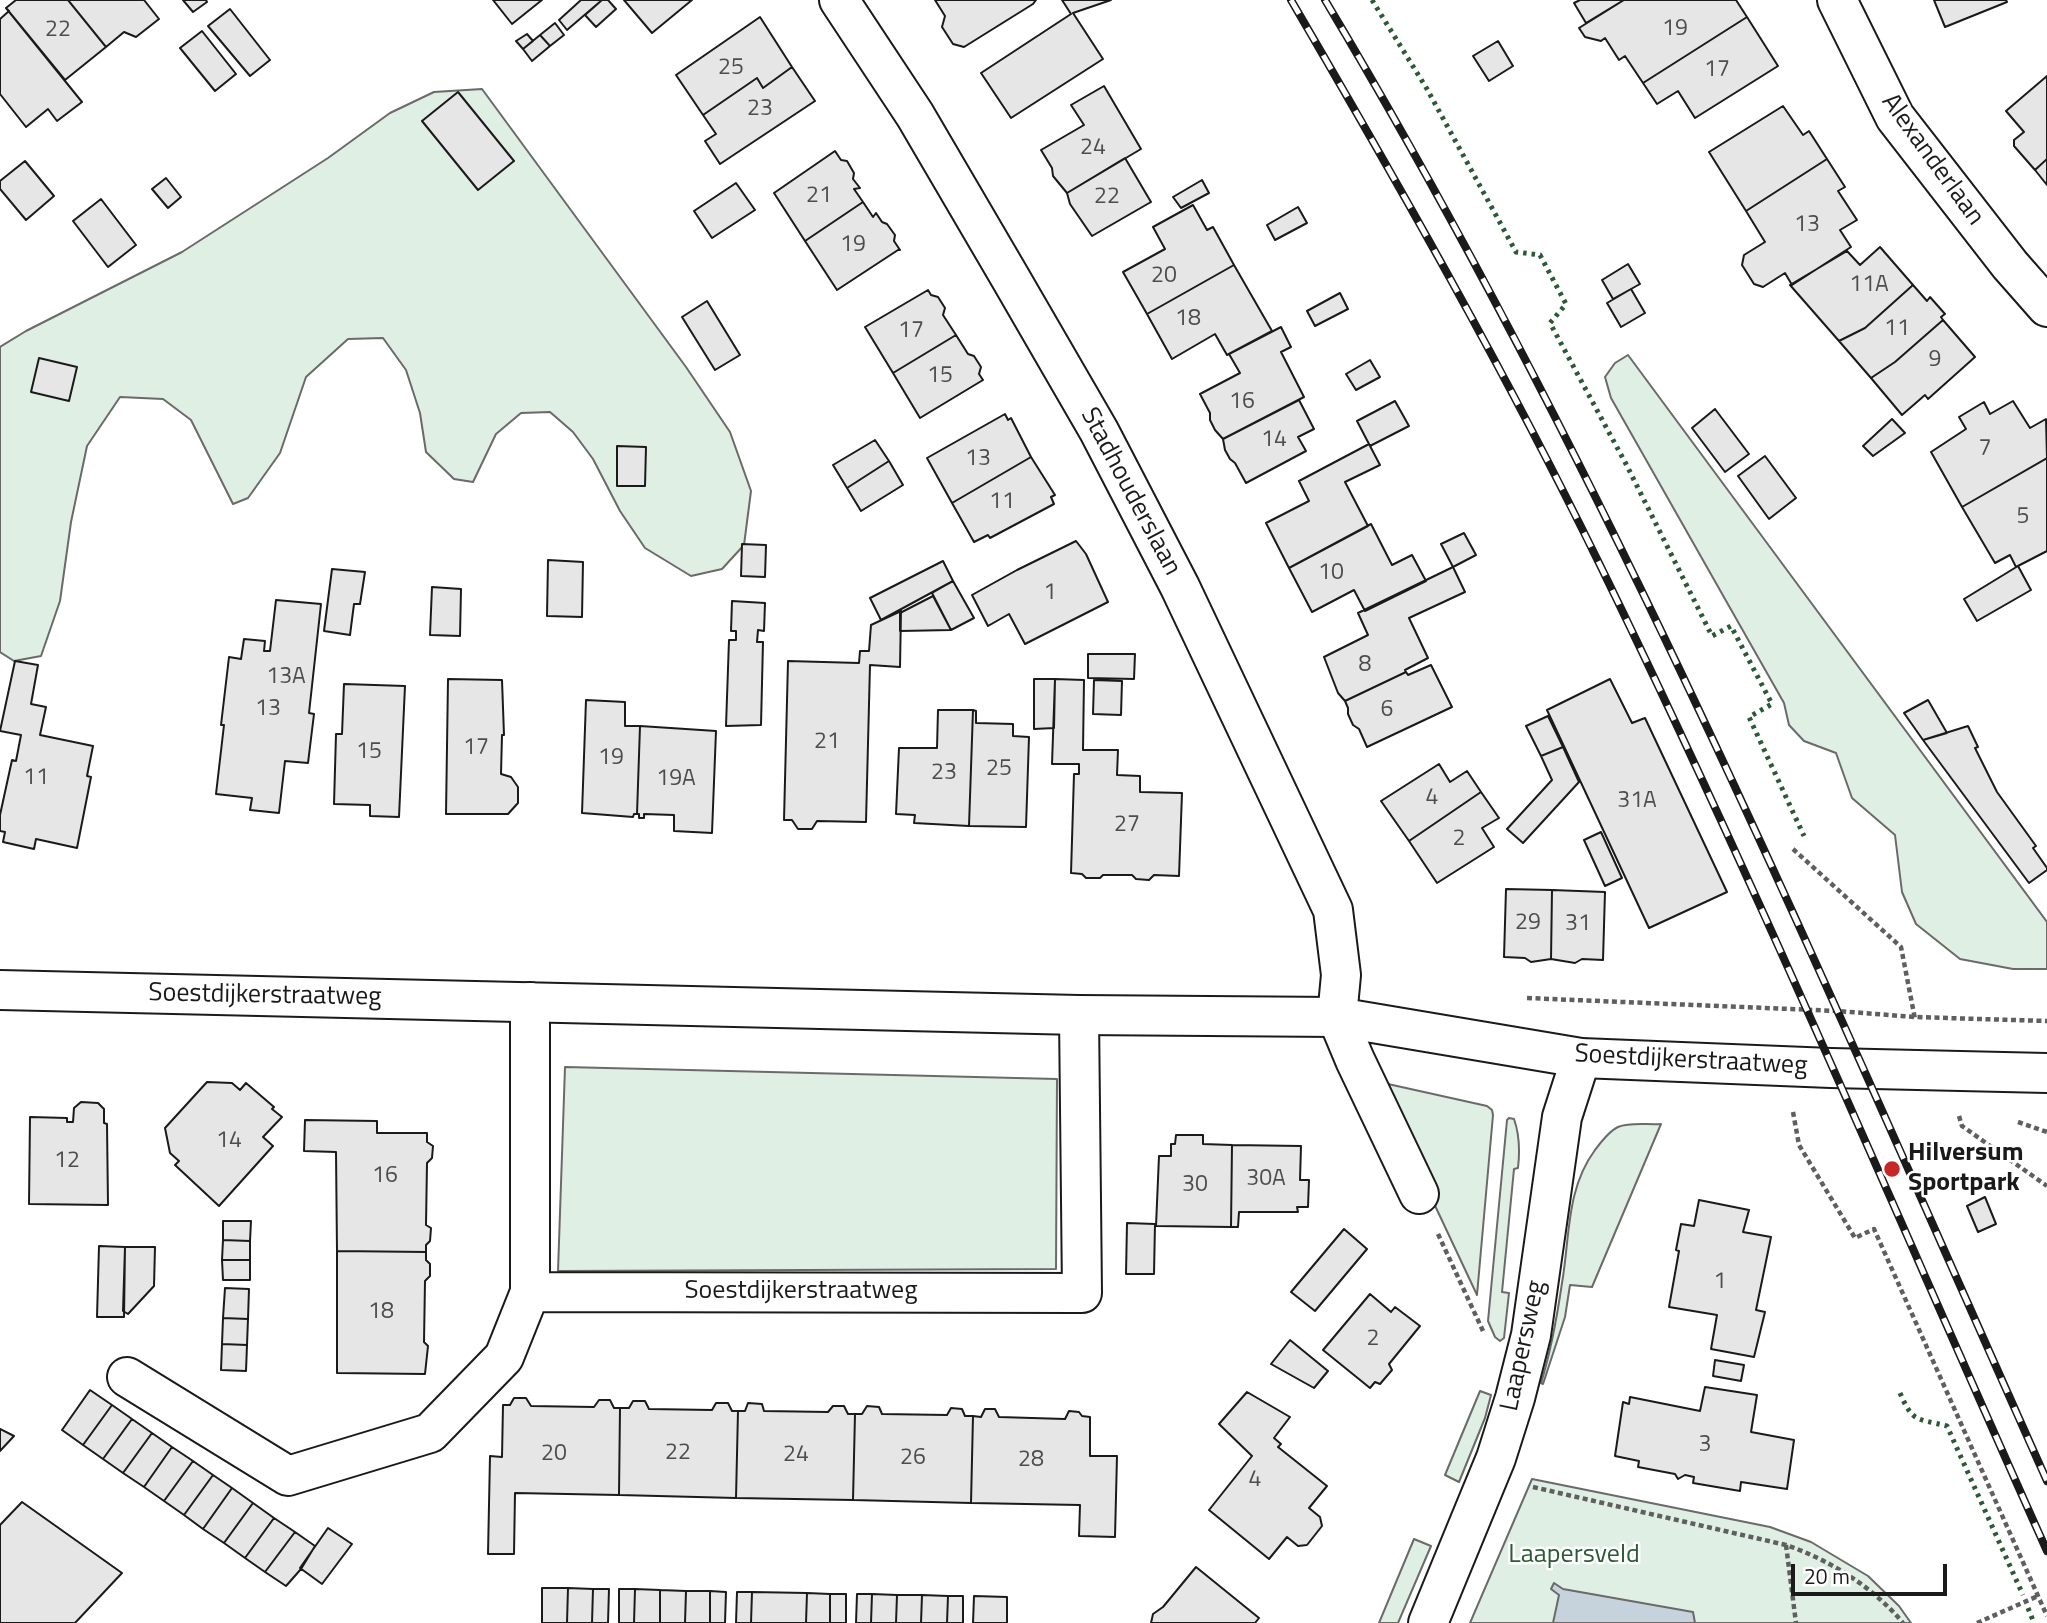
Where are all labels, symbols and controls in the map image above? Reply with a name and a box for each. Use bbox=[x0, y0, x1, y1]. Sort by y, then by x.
house number: 19 bbox=[1662, 15, 1688, 43]
house number: 22 bbox=[45, 16, 71, 44]
house number: 25 bbox=[718, 54, 744, 82]
house number: 17 bbox=[1704, 56, 1730, 84]
street label: Alexanderlaan bbox=[1874, 88, 1990, 232]
house number: 23 bbox=[747, 95, 773, 123]
house number: 24 bbox=[1080, 134, 1106, 162]
house number: 21 bbox=[806, 182, 832, 210]
house number: 22 bbox=[1094, 183, 1120, 211]
house number: 13 bbox=[1794, 211, 1820, 239]
house number: 19 bbox=[840, 231, 866, 259]
house number: 20 bbox=[1151, 262, 1177, 290]
house number: 11A bbox=[1849, 271, 1889, 299]
house number: 18 bbox=[1175, 305, 1201, 333]
house number: 11 bbox=[1884, 315, 1910, 343]
house number: 17 bbox=[898, 317, 924, 345]
house number: 9 bbox=[1929, 346, 1941, 374]
house number: 15 bbox=[927, 362, 953, 390]
house number: 16 bbox=[1229, 388, 1255, 416]
street label: Stadhouderslaan bbox=[1073, 403, 1187, 581]
house number: 14 bbox=[1261, 426, 1287, 454]
house number: 7 bbox=[1979, 435, 1991, 463]
house number: 13 bbox=[965, 445, 991, 473]
house number: 11 bbox=[989, 488, 1015, 516]
house number: 5 bbox=[2017, 503, 2029, 531]
house number: 10 bbox=[1318, 559, 1344, 587]
house number: 1 bbox=[1044, 579, 1056, 607]
house number: 8 bbox=[1359, 651, 1371, 679]
house number: 13A bbox=[266, 663, 306, 691]
house number: 13 bbox=[255, 695, 281, 723]
house number: 6 bbox=[1381, 696, 1393, 724]
house number: 21 bbox=[814, 728, 840, 756]
house number: 17 bbox=[463, 734, 489, 762]
house number: 15 bbox=[356, 738, 382, 766]
house number: 19 bbox=[598, 744, 624, 772]
house number: 25 bbox=[986, 755, 1012, 783]
house number: 23 bbox=[931, 759, 957, 787]
house number: 11 bbox=[23, 764, 49, 792]
house number: 19A bbox=[656, 765, 696, 793]
house number: 4 bbox=[1426, 784, 1438, 812]
house number: 31A bbox=[1617, 787, 1657, 815]
house number: 27 bbox=[1114, 811, 1140, 839]
house number: 2 bbox=[1453, 825, 1465, 853]
house number: 29 bbox=[1515, 909, 1541, 937]
house number: 31 bbox=[1565, 910, 1591, 938]
street label: Soestdijkerstraatweg bbox=[148, 978, 382, 1014]
street label: Soestdijkerstraatweg bbox=[1574, 1039, 1808, 1083]
house number: 14 bbox=[216, 1127, 242, 1155]
place label: Hilversum Sportpark bbox=[1908, 1138, 2023, 1200]
house number: 12 bbox=[54, 1147, 80, 1175]
marker: Hilversum Sportpark bbox=[1882, 1159, 1902, 1179]
house number: 16 bbox=[372, 1162, 398, 1190]
house number: 30A bbox=[1246, 1165, 1286, 1193]
house number: 30 bbox=[1182, 1171, 1208, 1199]
house number: 1 bbox=[1714, 1268, 1726, 1296]
street label: Soestdijkerstraatweg bbox=[684, 1276, 918, 1308]
street label: Laapersweg bbox=[1495, 1278, 1553, 1414]
house number: 18 bbox=[368, 1298, 394, 1326]
house number: 2 bbox=[1367, 1325, 1379, 1353]
house number: 3 bbox=[1699, 1431, 1711, 1459]
house number: 22 bbox=[665, 1439, 691, 1467]
house number: 20 bbox=[541, 1440, 567, 1468]
house number: 24 bbox=[783, 1441, 809, 1469]
house number: 26 bbox=[900, 1444, 926, 1472]
house number: 28 bbox=[1018, 1446, 1044, 1474]
house number: 4 bbox=[1249, 1466, 1261, 1494]
park label: Laapersveld bbox=[1508, 1540, 1640, 1572]
scale bar bbox=[1795, 1550, 1951, 1594]
text: 20 m bbox=[1804, 1560, 1850, 1592]

